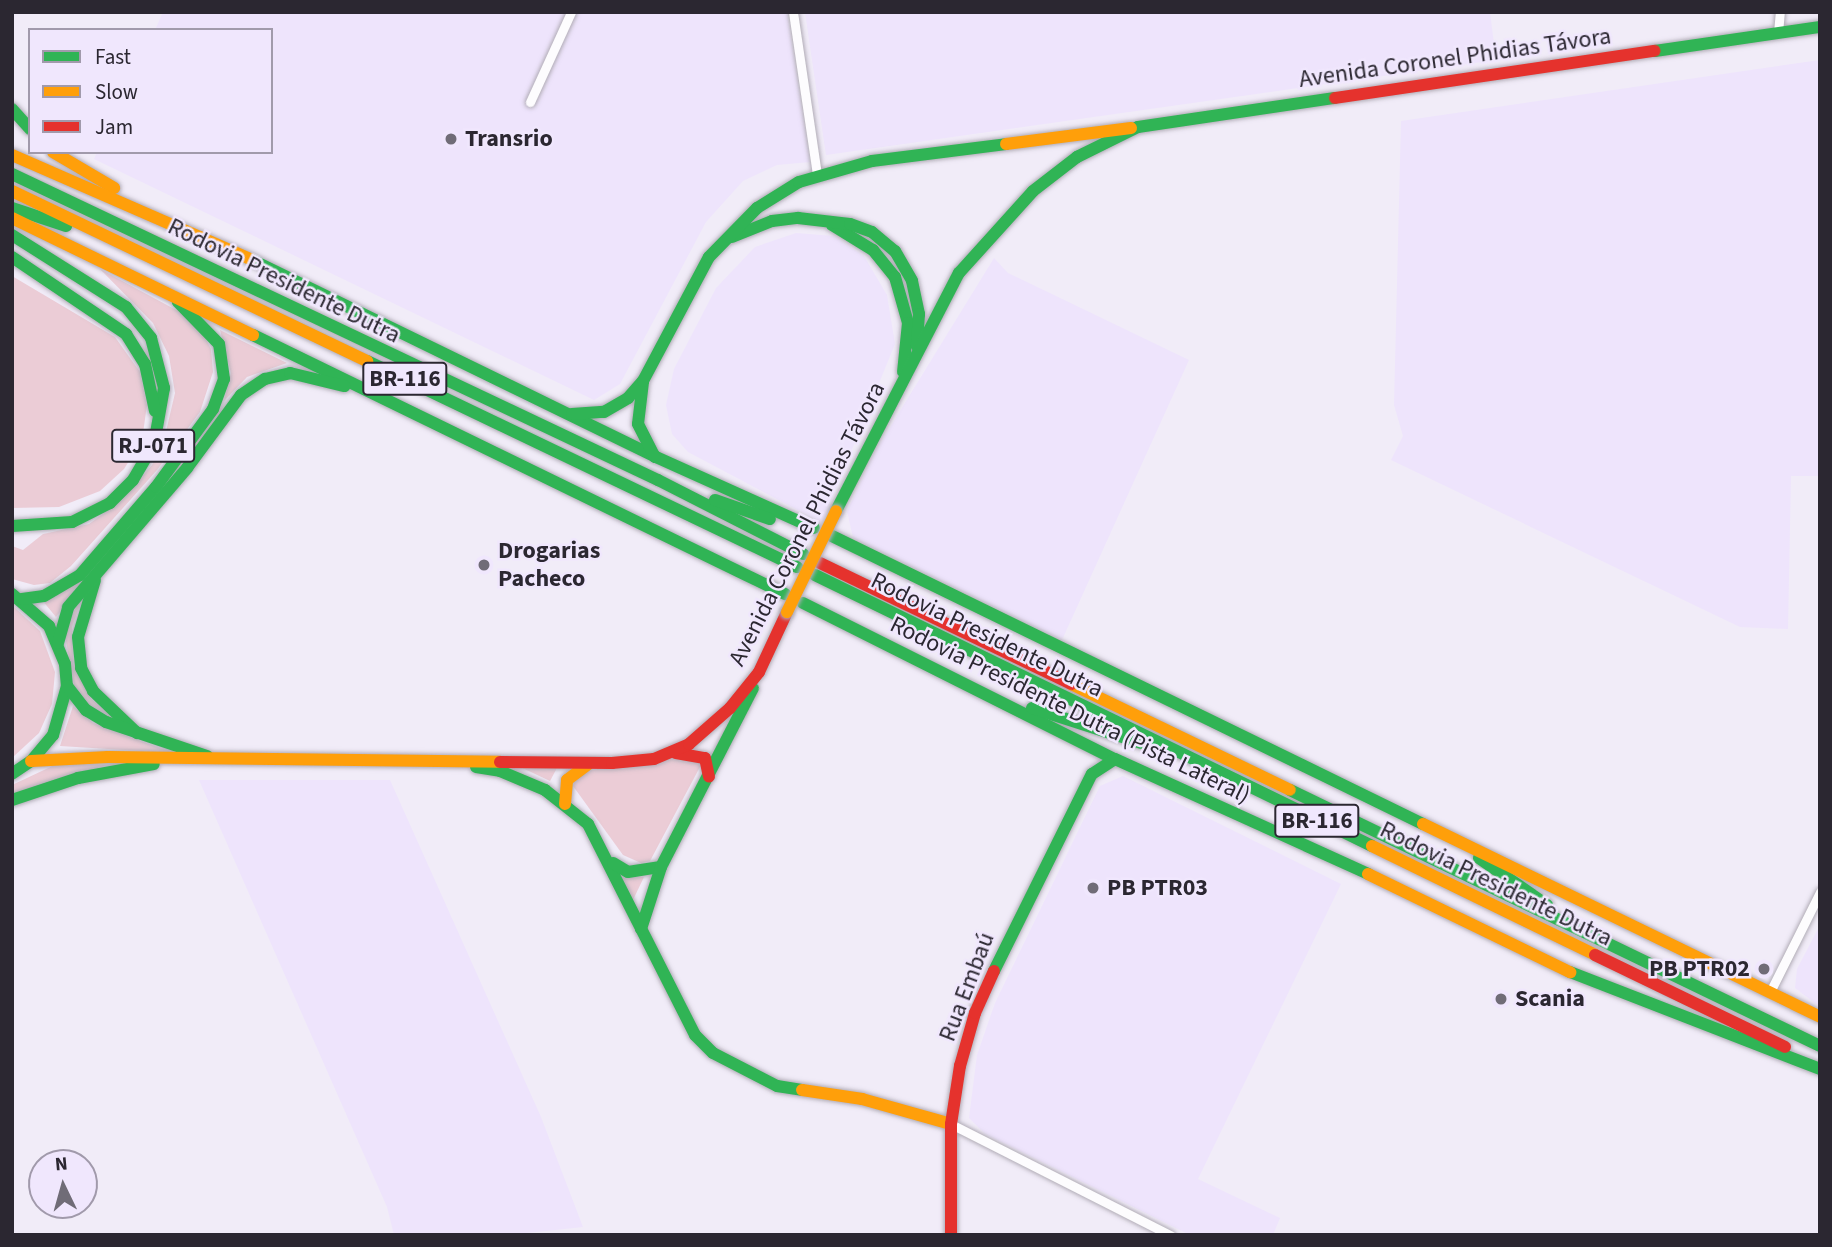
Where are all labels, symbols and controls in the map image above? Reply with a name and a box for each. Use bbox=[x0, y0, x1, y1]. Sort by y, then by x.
street label: Avenida Coronel Phidias Távora bbox=[1297, 22, 1613, 94]
legend bbox=[28, 28, 273, 154]
text: Fast bbox=[95, 42, 131, 72]
text: Slow bbox=[95, 77, 138, 107]
text: Jam bbox=[95, 112, 133, 142]
place label: Transrio bbox=[465, 125, 553, 153]
marker: Transrio bbox=[443, 131, 459, 147]
street label: Rodovia Presidente Dutra bbox=[163, 212, 405, 350]
road number: BR-116 bbox=[361, 360, 449, 398]
street label: Avenida Coronel Phidias Távora bbox=[723, 377, 891, 671]
road number: RJ-071 bbox=[111, 426, 195, 466]
place label: Drogarias Pacheco bbox=[498, 537, 600, 593]
marker: Drogarias Pacheco bbox=[476, 557, 492, 573]
street label: Rodovia Presidente Dutra bbox=[866, 566, 1108, 704]
street label: Rodovia Presidente Dutra (Pista Lateral) bbox=[885, 610, 1255, 810]
road number: BR-116 bbox=[1273, 802, 1361, 841]
street label: Rodovia Presidente Dutra bbox=[1375, 815, 1617, 953]
place label: PB PTR03 bbox=[1107, 874, 1208, 902]
marker: PB PTR03 bbox=[1085, 880, 1101, 896]
street label: Rua Embaú bbox=[933, 929, 1001, 1045]
place label: PB PTR02 bbox=[1649, 955, 1750, 983]
marker: PB PTR02 bbox=[1756, 961, 1772, 977]
place label: Scania bbox=[1515, 985, 1585, 1013]
marker: Scania bbox=[1493, 991, 1509, 1007]
north arrow bbox=[28, 1149, 98, 1219]
text: N bbox=[54, 1151, 69, 1179]

